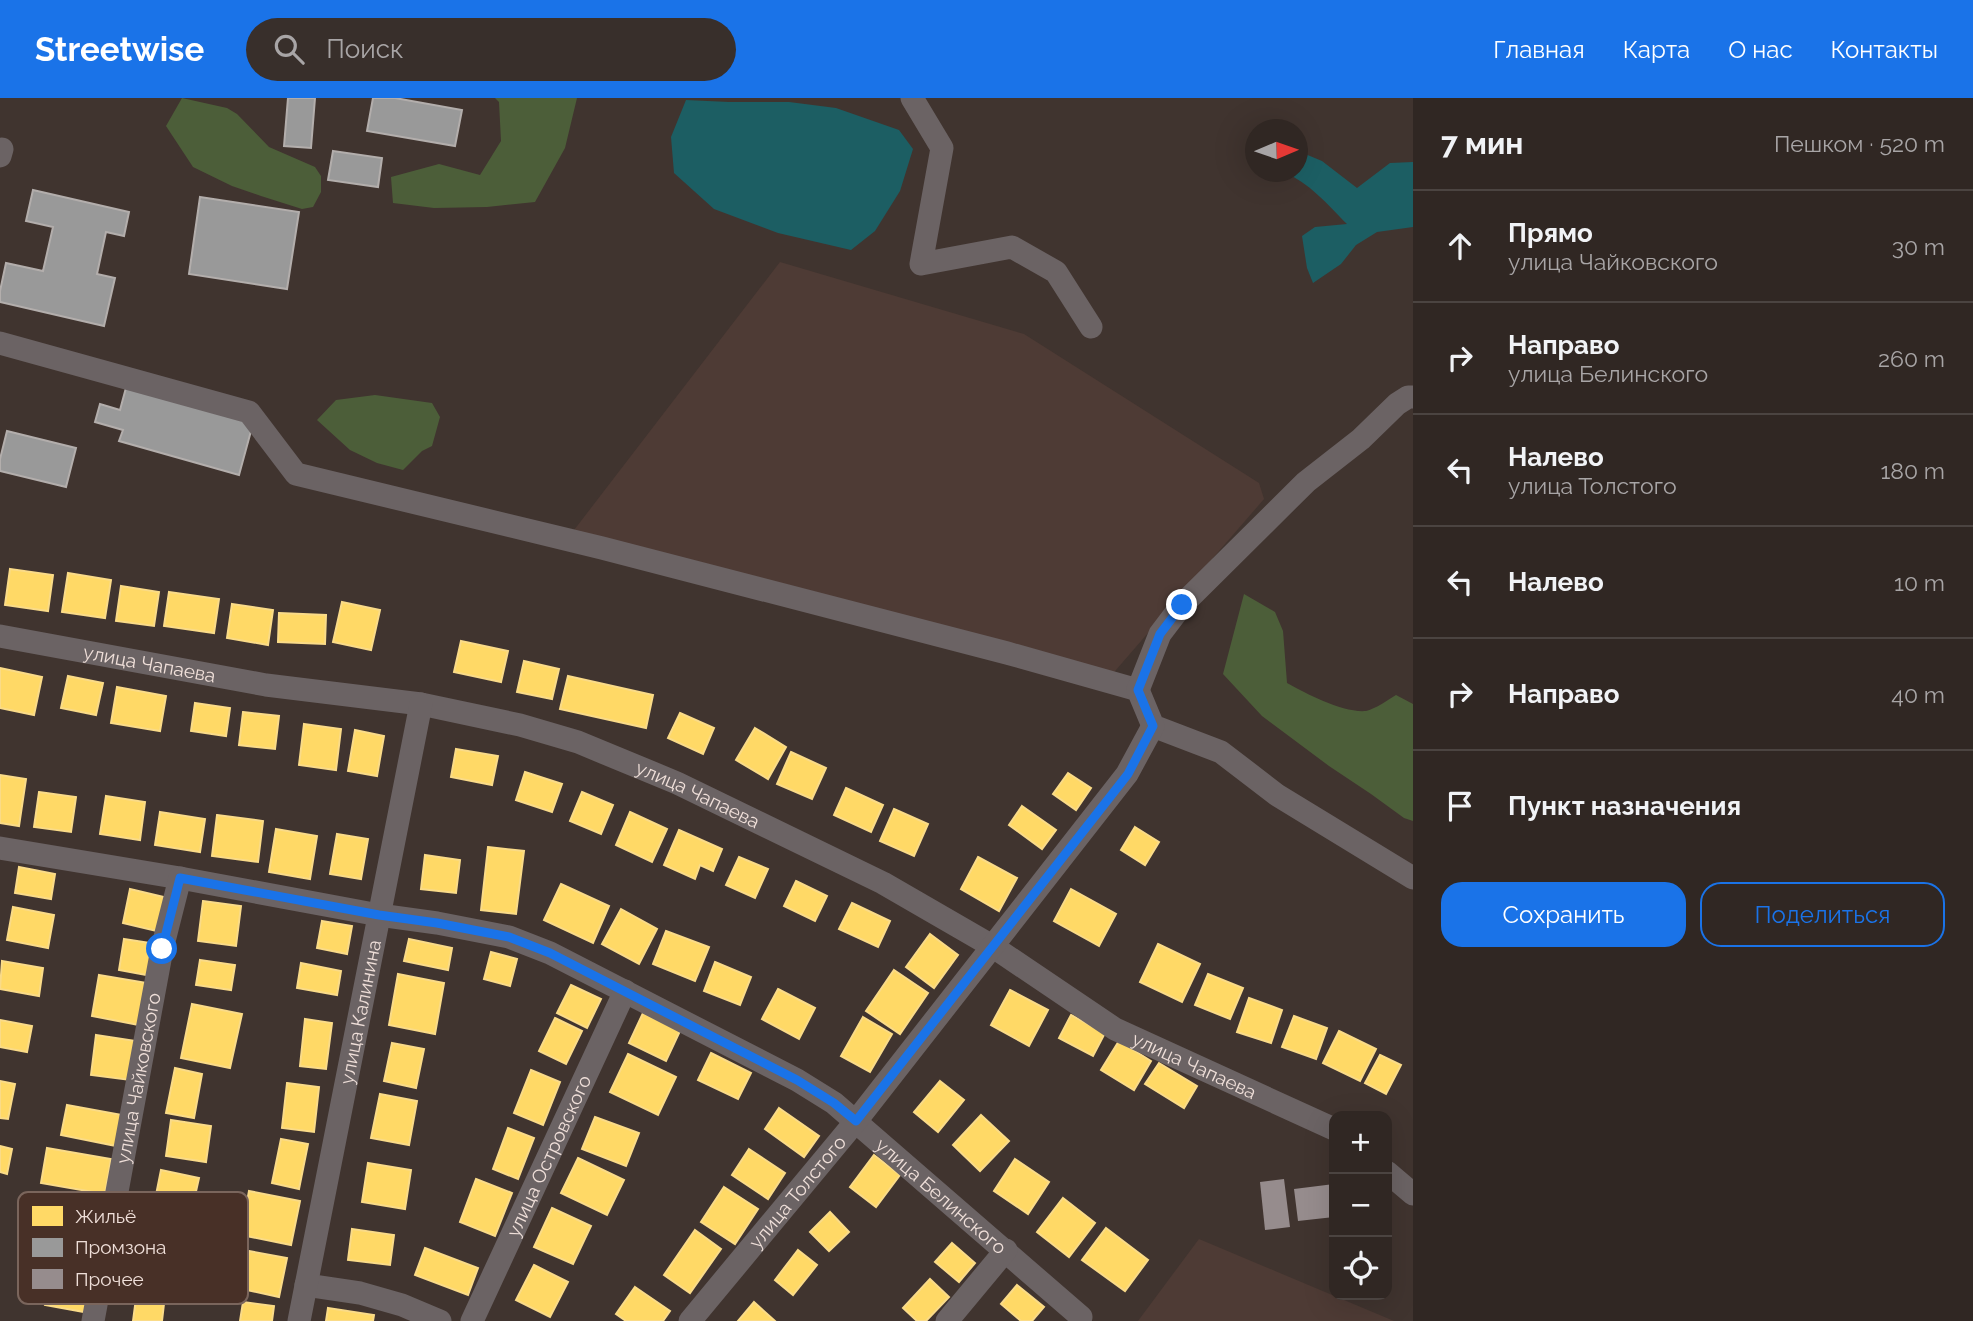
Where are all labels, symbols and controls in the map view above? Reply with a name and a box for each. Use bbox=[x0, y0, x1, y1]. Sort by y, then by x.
search box bbox=[246, 18, 736, 81]
text: Streetwise bbox=[35, 30, 204, 69]
icon: search bbox=[270, 30, 308, 68]
text: Поиск bbox=[326, 34, 403, 64]
text: Главная bbox=[1493, 35, 1585, 64]
text: Карта bbox=[1623, 35, 1690, 64]
text: О нас bbox=[1728, 35, 1793, 64]
text: Контакты bbox=[1831, 35, 1938, 64]
north arrow bbox=[1245, 119, 1308, 182]
text: 7 мин bbox=[1441, 126, 1523, 161]
text: Пешком · 520 m bbox=[1774, 130, 1945, 157]
text: Прямо bbox=[1508, 218, 1593, 248]
icon: ahead bbox=[1441, 227, 1479, 265]
text: 30 m bbox=[1892, 233, 1945, 260]
text: улица Чайковского bbox=[1508, 248, 1718, 275]
text: Направо bbox=[1508, 330, 1619, 360]
icon: right bbox=[1441, 339, 1479, 377]
text: 260 m bbox=[1878, 345, 1945, 372]
text: улица Белинского bbox=[1508, 360, 1708, 387]
text: Налево bbox=[1508, 442, 1604, 472]
icon: left bbox=[1441, 451, 1479, 489]
text: 180 m bbox=[1880, 457, 1945, 484]
text: улица Толстого bbox=[1508, 472, 1677, 499]
icon: left bbox=[1441, 563, 1479, 601]
text: Налево bbox=[1508, 567, 1604, 597]
text: 10 m bbox=[1894, 569, 1945, 596]
route end bbox=[1166, 589, 1197, 620]
street label: улица Чапаева bbox=[82, 641, 217, 687]
icon: right bbox=[1441, 675, 1479, 713]
text: Направо bbox=[1508, 679, 1619, 709]
text: 40 m bbox=[1891, 681, 1945, 708]
street label: улица Чапаева bbox=[633, 756, 763, 832]
icon: arrive bbox=[1441, 787, 1479, 825]
text: Пункт назначения bbox=[1508, 791, 1741, 821]
button: Сохранить bbox=[1441, 882, 1686, 947]
button: Поделиться bbox=[1700, 882, 1945, 947]
route start bbox=[146, 933, 177, 964]
street label: улица Калинина bbox=[335, 938, 385, 1086]
street label: улица Чайковского bbox=[111, 991, 165, 1165]
street label: улица Чапаева bbox=[1129, 1027, 1260, 1103]
street label: улица Островского bbox=[502, 1072, 596, 1240]
map controls bbox=[1329, 1111, 1392, 1300]
button: + bbox=[1329, 1111, 1392, 1174]
street label: улица Толстого bbox=[744, 1131, 850, 1252]
street label: улица Белинского bbox=[871, 1133, 1011, 1258]
button: − bbox=[1329, 1174, 1392, 1237]
legend bbox=[18, 1192, 248, 1304]
text: Жильё bbox=[75, 1205, 136, 1227]
text: Промзона bbox=[75, 1236, 166, 1258]
button: locate bbox=[1329, 1237, 1392, 1300]
text: Прочее bbox=[75, 1268, 144, 1290]

